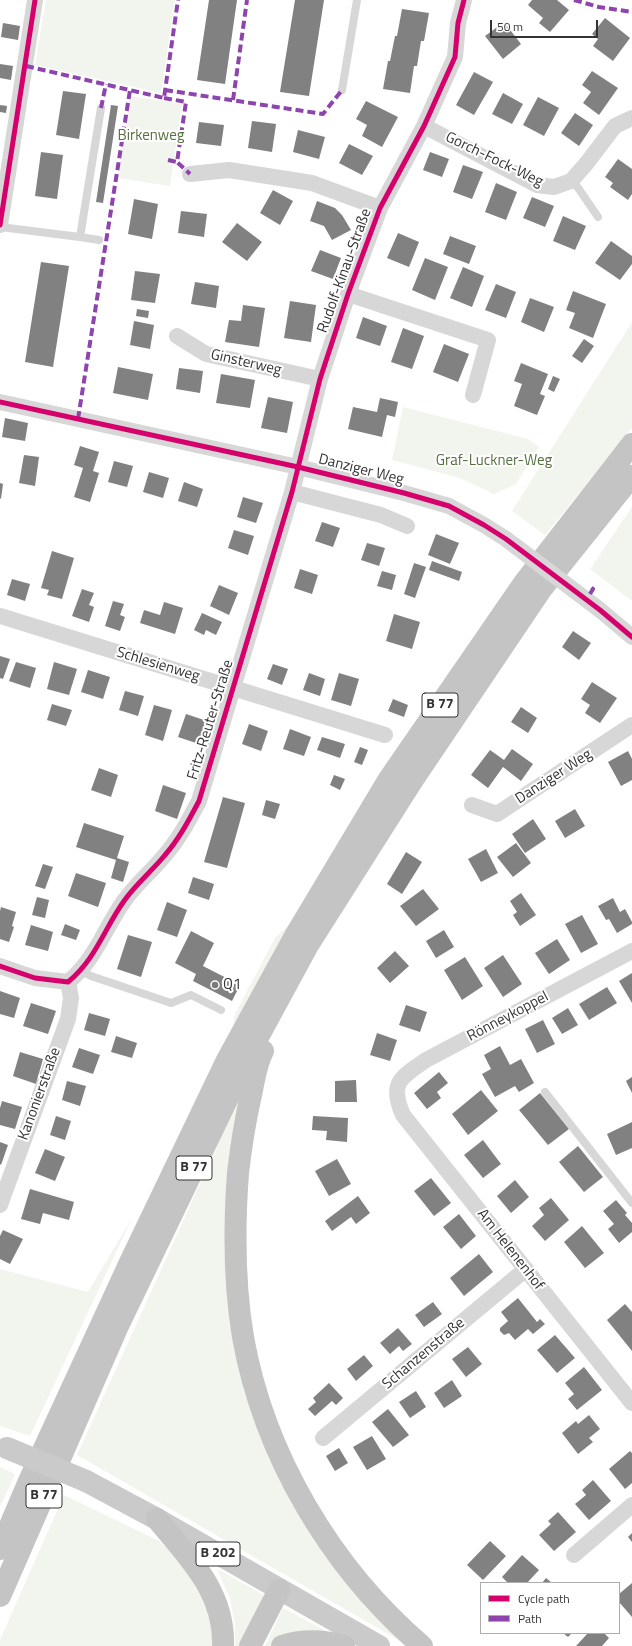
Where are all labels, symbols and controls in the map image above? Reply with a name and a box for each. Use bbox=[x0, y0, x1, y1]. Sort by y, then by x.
scale bar bbox=[492, 12, 600, 38]
text: 50 m bbox=[497, 17, 523, 36]
park label: Birkenweg bbox=[118, 127, 184, 145]
street label: Gorch-Fock-Weg bbox=[442, 129, 546, 191]
street label: Rudolf-Kinau-Straße bbox=[314, 206, 376, 336]
street label: Ginsterweg bbox=[209, 346, 283, 380]
street label: Danziger Weg bbox=[316, 451, 406, 489]
park label: Graf-Luckner-Weg bbox=[436, 452, 552, 470]
street label: Schlesienweg bbox=[114, 644, 202, 686]
street label: Fritz-Reuter-Straße bbox=[184, 658, 238, 782]
road number: B 77 bbox=[422, 693, 458, 717]
street label: Danziger Weg bbox=[512, 746, 596, 808]
place label: Q1 bbox=[223, 976, 241, 994]
marker: Q1 bbox=[210, 980, 220, 990]
street label: Rönneykoppel bbox=[464, 988, 552, 1046]
street label: Kanonierstraße bbox=[15, 1045, 65, 1143]
road number: B 77 bbox=[176, 1156, 212, 1180]
street label: Am Helenenhof bbox=[473, 1206, 547, 1294]
street label: Schanzenstraße bbox=[379, 1314, 469, 1394]
road number: B 77 bbox=[26, 1484, 62, 1508]
road number: B 202 bbox=[196, 1542, 240, 1566]
legend bbox=[480, 1582, 620, 1634]
text: Cycle path bbox=[518, 1589, 570, 1608]
text: Path bbox=[518, 1609, 542, 1628]

